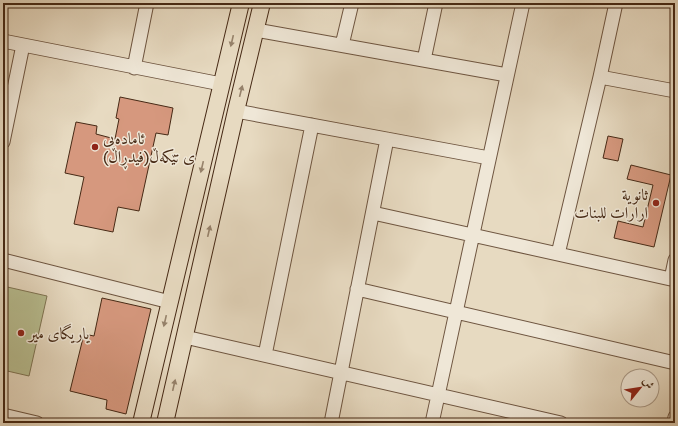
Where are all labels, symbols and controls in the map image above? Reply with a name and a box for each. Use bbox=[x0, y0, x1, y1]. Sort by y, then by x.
one-way arrow bbox=[228, 35, 234, 47]
one-way arrow bbox=[238, 84, 244, 96]
place label: ئامادەیی (فیدڕاڵ)ی تێکەڵ bbox=[103, 129, 195, 170]
marker: ئامادەیی (فیدڕاڵ)ی تێکەڵ bbox=[90, 142, 100, 152]
one-way arrow bbox=[198, 161, 204, 174]
place label: ثانوية ارارات للبنات bbox=[574, 185, 649, 223]
marker: ثانوية ارارات للبنات bbox=[651, 198, 661, 208]
one-way arrow bbox=[206, 225, 212, 237]
one-way arrow bbox=[162, 315, 168, 327]
place label: یاریگای میر bbox=[27, 323, 90, 344]
marker: یاریگای میر bbox=[16, 328, 26, 338]
north arrow bbox=[620, 368, 660, 408]
text: ش bbox=[639, 375, 657, 392]
one-way arrow bbox=[171, 379, 177, 391]

